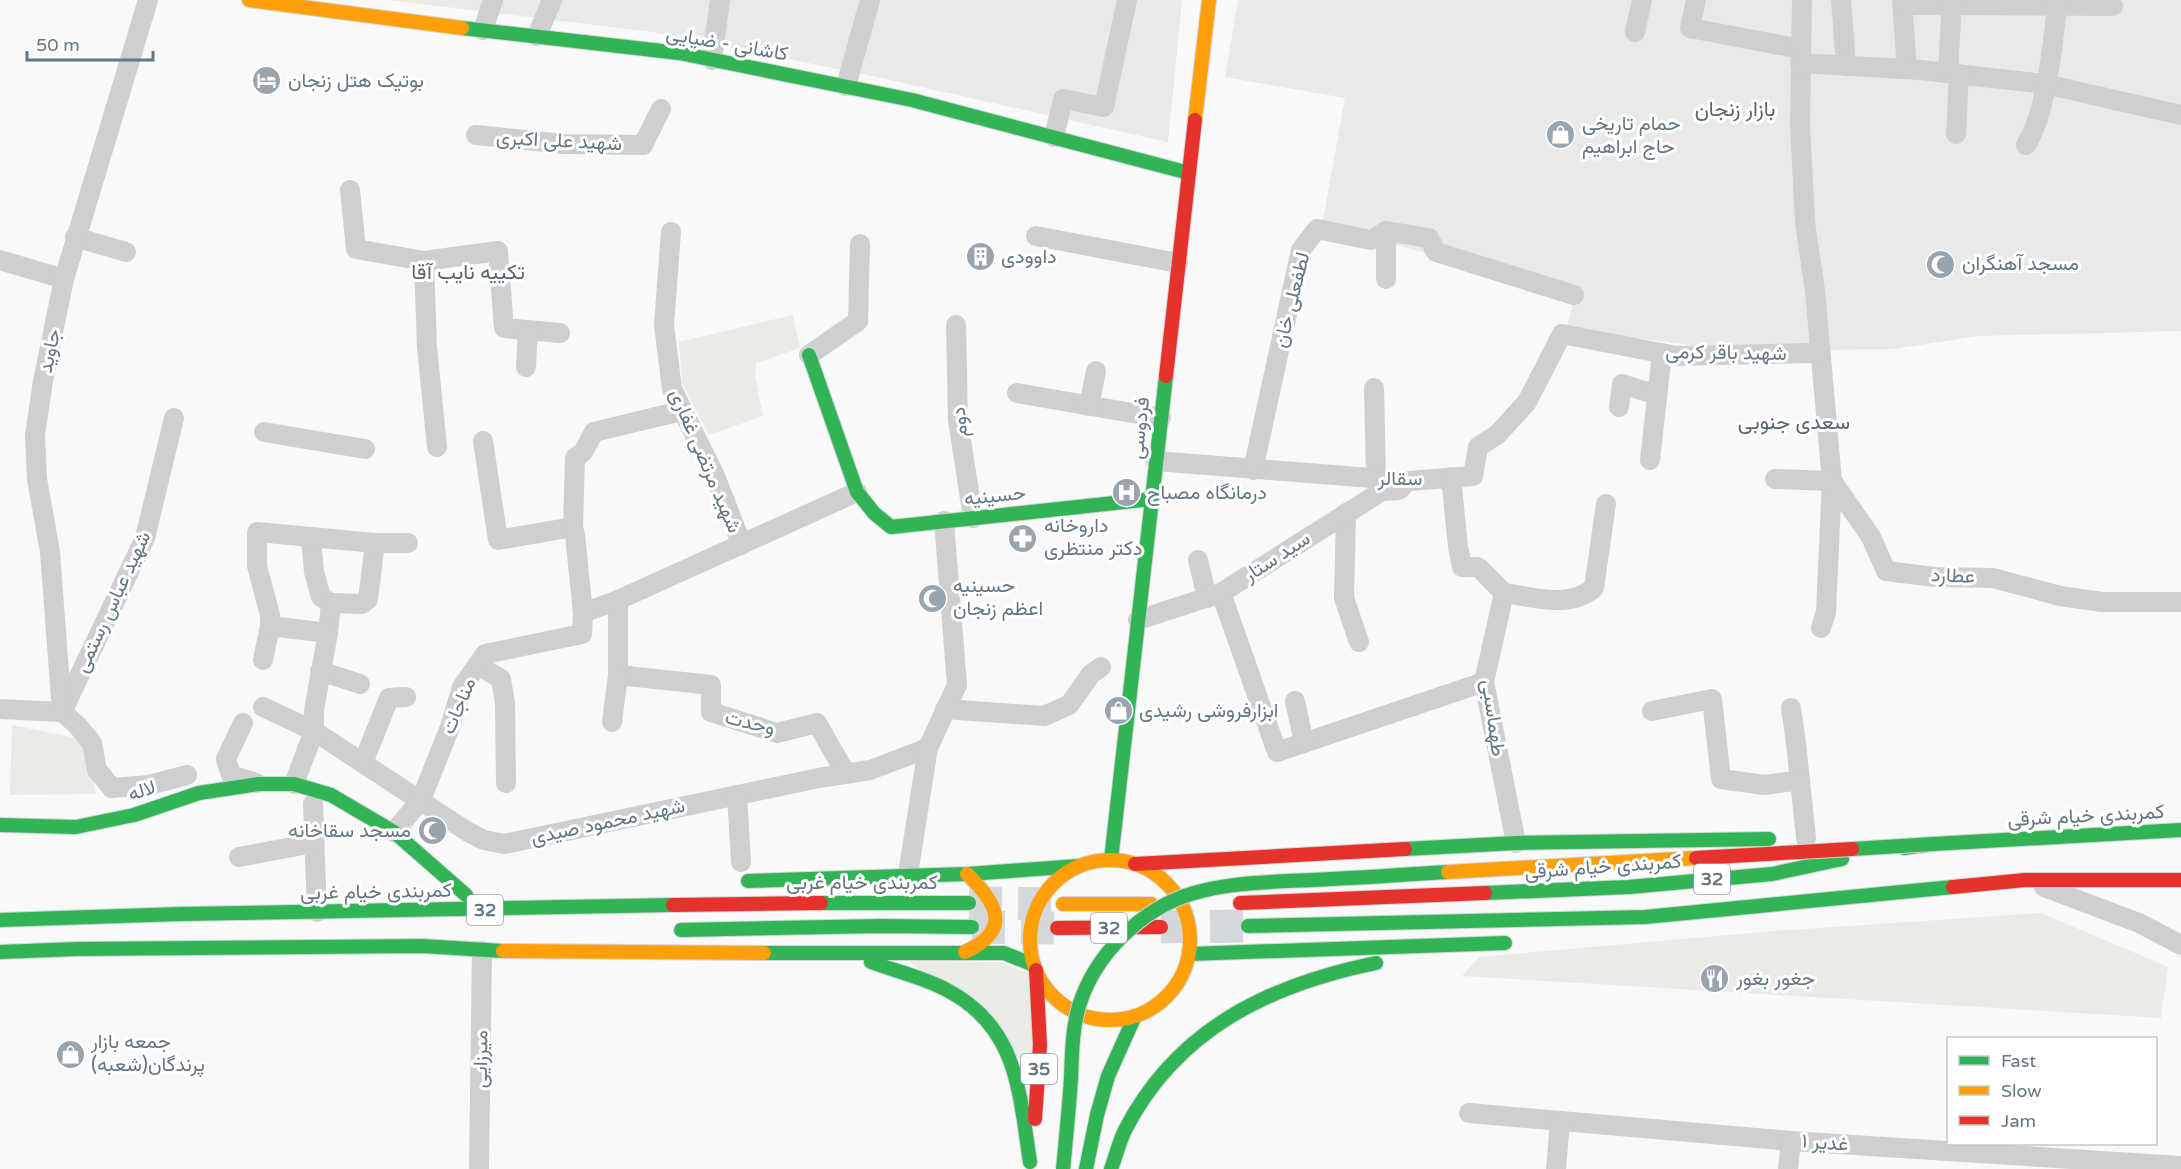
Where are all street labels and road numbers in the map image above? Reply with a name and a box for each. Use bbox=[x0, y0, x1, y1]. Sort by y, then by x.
street label: کاشانی - ضیایی bbox=[664, 21, 790, 67]
street label: شهید علی اکبری bbox=[495, 126, 623, 156]
street label: لطفعلی خان bbox=[1269, 250, 1315, 350]
street label: جاوید bbox=[34, 327, 66, 375]
street label: شهید باقر کرمی bbox=[1665, 340, 1787, 366]
street label: شهید مرتضی غفاری bbox=[664, 385, 746, 537]
street label: فردوسی bbox=[1125, 396, 1155, 460]
street label: دوم bbox=[947, 406, 973, 438]
street label: سقالر bbox=[1377, 467, 1422, 491]
street label: حسینیه bbox=[963, 481, 1027, 511]
street label: شهید عباس رستمی bbox=[70, 527, 156, 677]
street label: سید ستار bbox=[1238, 527, 1315, 588]
street label: عطارد bbox=[1931, 563, 1975, 589]
street label: مناجات bbox=[436, 674, 482, 738]
street label: طهماسبی bbox=[1476, 678, 1510, 758]
street label: وحدت bbox=[723, 705, 777, 741]
street label: لاله bbox=[125, 776, 159, 806]
street label: شهید محمود صیدی bbox=[529, 794, 687, 850]
street label: کمربندی خیام شرقی bbox=[2007, 800, 2165, 832]
street label: کمربندی خیام شرقی bbox=[1524, 850, 1682, 884]
road number: 32 bbox=[1694, 864, 1730, 894]
street label: کمربندی خیام غربی bbox=[786, 871, 938, 895]
street label: کمربندی خیام غربی bbox=[300, 879, 452, 905]
road number: 32 bbox=[467, 895, 503, 925]
road number: 32 bbox=[1091, 913, 1127, 943]
street label: میرزایی bbox=[468, 1030, 494, 1088]
road number: 35 bbox=[1021, 1054, 1057, 1084]
street label: غدیر ۱ bbox=[1801, 1129, 1849, 1157]

